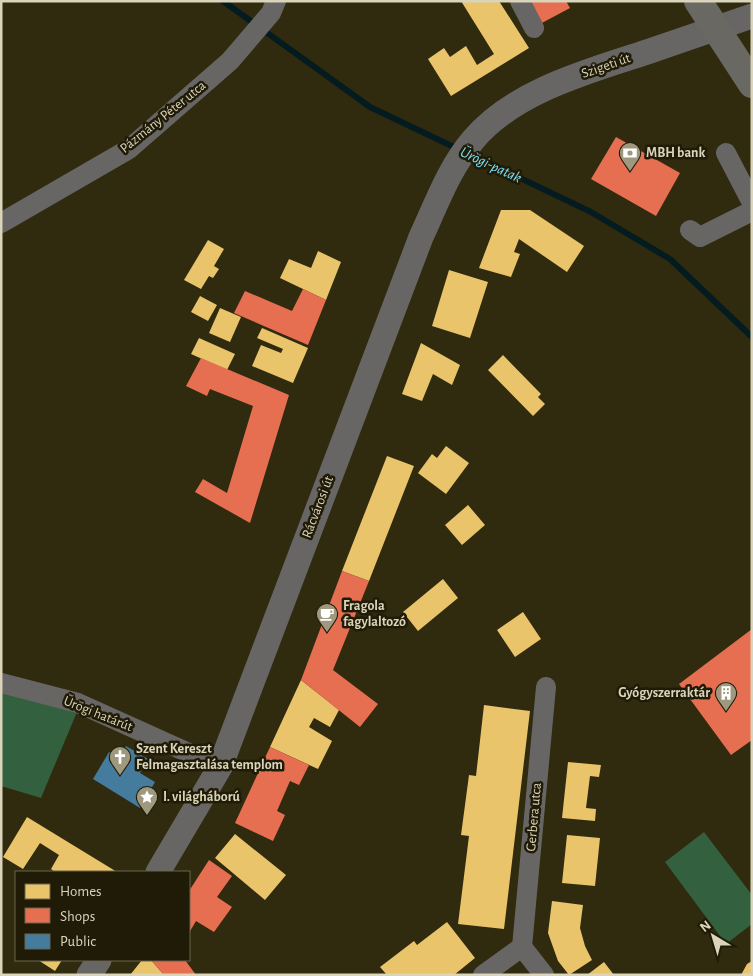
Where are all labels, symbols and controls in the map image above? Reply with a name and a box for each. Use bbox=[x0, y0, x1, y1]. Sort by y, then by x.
street label: Szigeti út bbox=[580, 51, 633, 81]
street label: Pázmány Péter utca bbox=[117, 78, 209, 156]
bank icon: MBH bank bbox=[618, 141, 642, 172]
water label: Ürögi-patak bbox=[458, 143, 524, 186]
place label: MBH bank bbox=[646, 146, 705, 160]
street label: Rácvárosi út bbox=[300, 474, 336, 540]
place label: Fragola fagylaltozó bbox=[343, 599, 406, 629]
cafe icon: Fragola fagylaltozó bbox=[315, 602, 339, 633]
building icon: Gyógyszerraktár bbox=[714, 681, 738, 712]
place label: Gyógyszerraktár bbox=[618, 686, 710, 700]
street label: Ürögi határút bbox=[62, 691, 136, 734]
place label: Szent Kereszt Felmagasztalása templom bbox=[136, 742, 283, 772]
church icon: Szent Kereszt Felmagasztalása templom bbox=[108, 745, 132, 776]
street label: Gerbera utca bbox=[524, 781, 544, 852]
place icon: I. világháború bbox=[135, 785, 159, 816]
place label: I. világháború bbox=[163, 790, 241, 804]
legend bbox=[15, 871, 190, 961]
text: Homes bbox=[60, 884, 102, 899]
text: Shops bbox=[60, 909, 95, 924]
north arrow bbox=[688, 911, 738, 961]
text: N bbox=[697, 918, 714, 935]
text: Public bbox=[60, 934, 96, 949]

